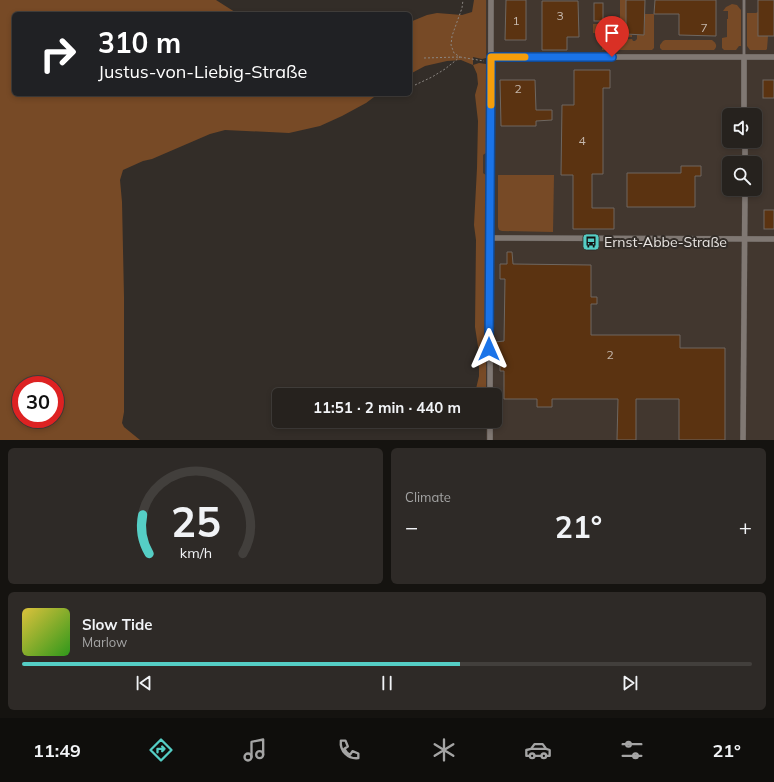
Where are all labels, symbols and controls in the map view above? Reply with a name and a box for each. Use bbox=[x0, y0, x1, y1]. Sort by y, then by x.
house number: 3 bbox=[556, 8, 564, 23]
house number: 1 bbox=[512, 13, 520, 28]
pin bbox=[595, 16, 629, 57]
house number: 7 bbox=[700, 20, 708, 35]
icon: arrive bbox=[601, 22, 623, 44]
text: 310 m bbox=[98, 25, 181, 60]
icon: right bbox=[32, 28, 84, 80]
text: Justus-von-Liebig-Straße bbox=[98, 60, 307, 83]
house number: 2 bbox=[514, 81, 522, 96]
map controls bbox=[722, 108, 762, 196]
button: sound bbox=[722, 108, 762, 148]
house number: 4 bbox=[578, 133, 586, 148]
button: search bbox=[722, 156, 762, 196]
bus stop icon: Ernst-Abbe-Straße bbox=[581, 232, 601, 252]
place label: Ernst-Abbe-Straße bbox=[604, 233, 727, 251]
position arrow bbox=[468, 328, 510, 370]
house number: 2 bbox=[606, 347, 614, 362]
speed limit sign: 30 bbox=[12, 376, 64, 428]
text: 11:51 · 2 min · 440 m bbox=[313, 398, 461, 417]
text: Climate bbox=[405, 489, 451, 505]
text: 25 bbox=[171, 495, 220, 547]
text: 21° bbox=[555, 508, 602, 546]
text: − bbox=[405, 513, 418, 541]
text: + bbox=[739, 513, 752, 541]
text: km/h bbox=[179, 544, 212, 562]
text: Slow Tide bbox=[82, 615, 152, 634]
text: Marlow bbox=[82, 634, 127, 650]
icon: previous bbox=[133, 672, 155, 694]
icon: pause bbox=[376, 672, 398, 694]
icon: next bbox=[619, 672, 641, 694]
icon: directions bbox=[147, 736, 175, 764]
icon: music bbox=[241, 736, 269, 764]
icon: phone bbox=[335, 736, 363, 764]
icon: climate bbox=[430, 736, 458, 764]
icon: car bbox=[524, 736, 552, 764]
icon: filters bbox=[618, 736, 646, 764]
text: 11:49 bbox=[33, 739, 81, 762]
text: 21° bbox=[712, 739, 741, 762]

